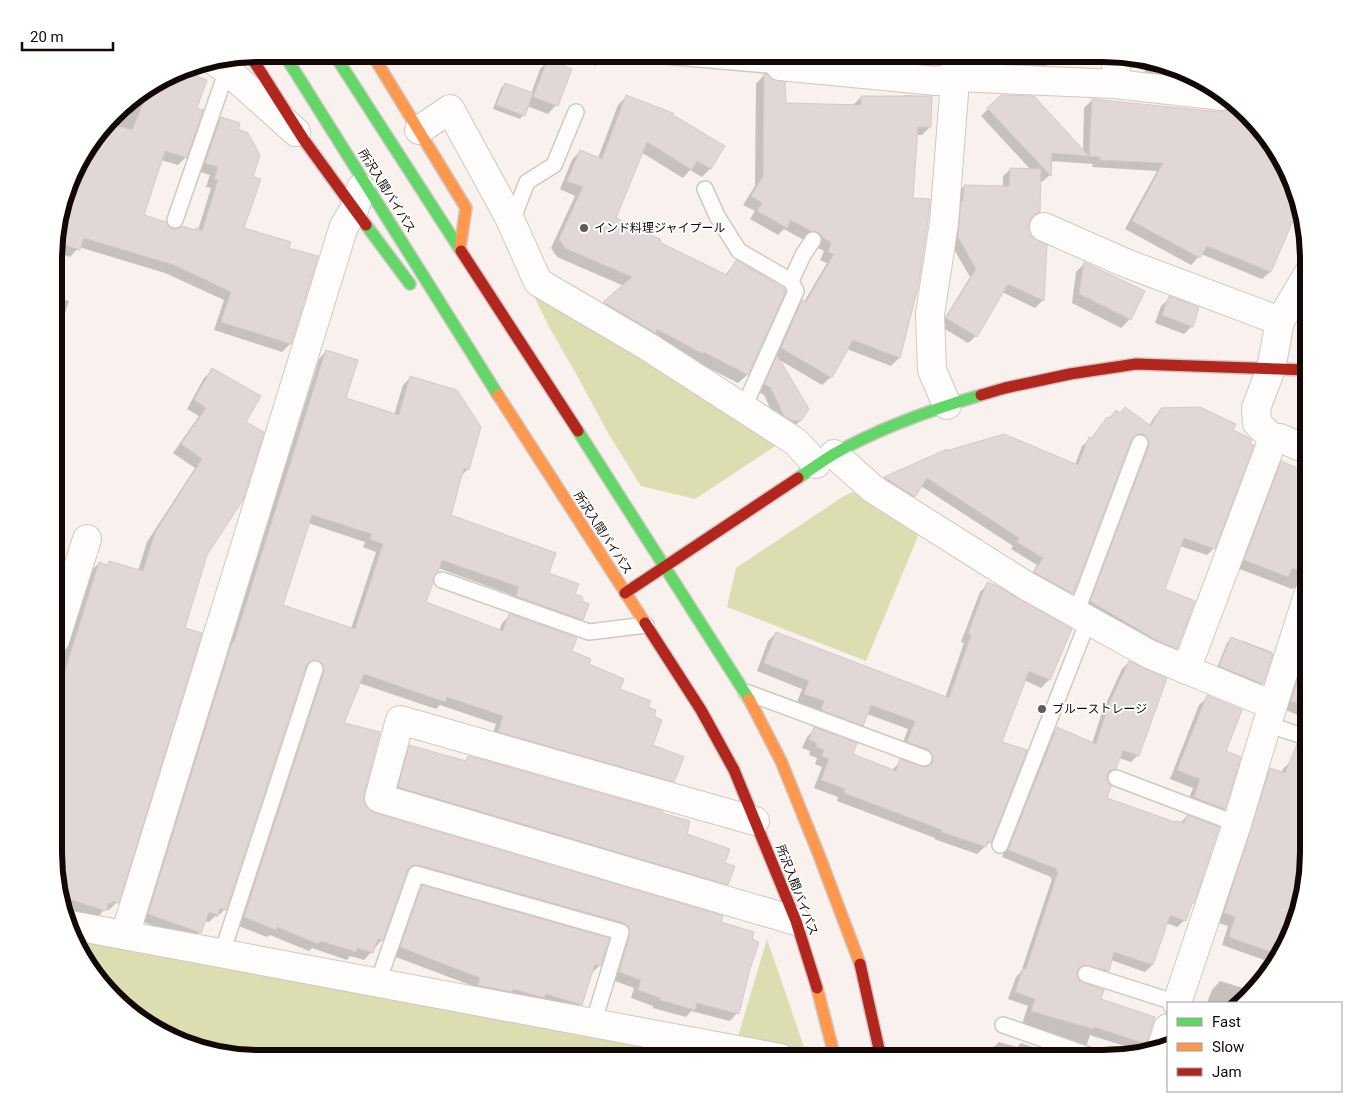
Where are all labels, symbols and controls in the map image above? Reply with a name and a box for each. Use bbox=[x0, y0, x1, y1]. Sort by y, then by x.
scale bar bbox=[22, 20, 114, 52]
text: 20 m bbox=[30, 28, 64, 46]
street label: 所沢入間バイパス bbox=[356, 147, 418, 235]
place label: インド料理ジャイプール bbox=[594, 221, 725, 235]
marker: インド料理ジャイプール bbox=[578, 222, 590, 234]
street label: 所沢入間バイパス bbox=[571, 489, 635, 577]
place label: ブルーストレージ bbox=[1052, 702, 1147, 716]
marker: ブルーストレージ bbox=[1036, 703, 1048, 715]
street label: 所沢入間バイパス bbox=[773, 843, 821, 937]
legend bbox=[1167, 1002, 1342, 1092]
text: Fast bbox=[1212, 1013, 1241, 1031]
text: Slow bbox=[1212, 1038, 1244, 1056]
text: Jam bbox=[1212, 1063, 1242, 1081]

